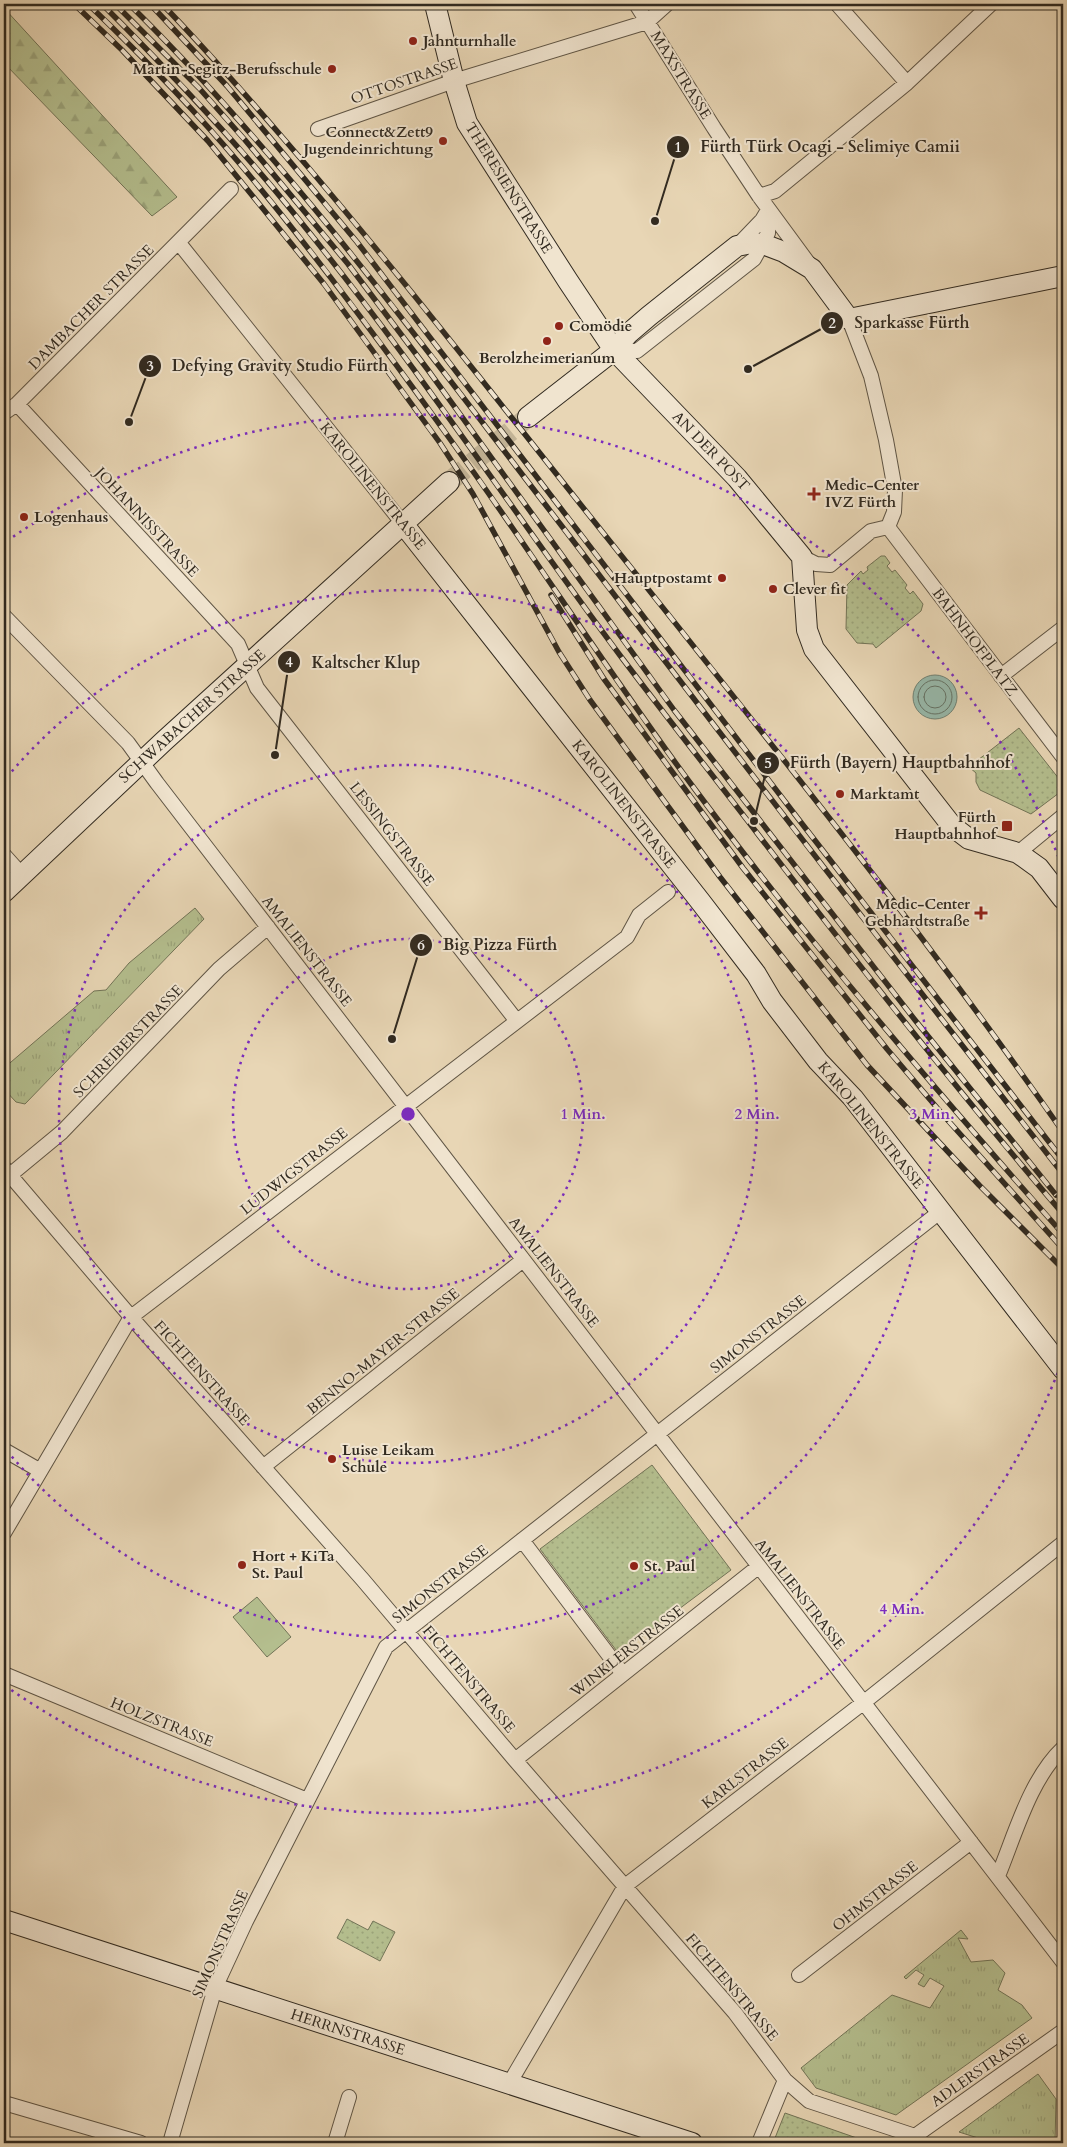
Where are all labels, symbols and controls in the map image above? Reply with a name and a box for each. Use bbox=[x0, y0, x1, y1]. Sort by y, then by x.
street label: MAXSTRASSE bbox=[646, 27, 716, 123]
place label: Jahnturnhalle bbox=[421, 31, 516, 51]
marker: Jahnturnhalle bbox=[407, 35, 419, 47]
street label: OTTOSTRASSE bbox=[348, 53, 460, 109]
place label: Martin-Segitz-Berufsschule bbox=[133, 59, 322, 79]
marker: Martin-Segitz-Berufsschule bbox=[326, 63, 338, 75]
street label: THERESIENSTRASSE bbox=[461, 119, 557, 257]
place label: Connect&Zett9 Jugendeinrichtung bbox=[302, 122, 433, 159]
callout: Fürth Türk Ocagi - Selimiye Camii bbox=[666, 131, 970, 162]
marker: Connect&Zett9 Jugendeinrichtung bbox=[437, 135, 449, 147]
text: Fürth Türk Ocagi - Selimiye Camii bbox=[700, 136, 960, 158]
text: 1 bbox=[674, 137, 682, 157]
street label: DAMBACHER STRASSE bbox=[24, 240, 158, 374]
callout: Sparkasse Fürth bbox=[819, 307, 979, 338]
text: Sparkasse Fürth bbox=[855, 312, 969, 334]
text: 2 bbox=[828, 313, 836, 333]
place label: Comödie bbox=[569, 316, 632, 336]
marker: Comödie bbox=[553, 320, 565, 332]
marker: Berolzheimerianum bbox=[541, 335, 553, 347]
place label: Berolzheimerianum bbox=[479, 348, 616, 368]
callout: Defying Gravity Studio Fürth bbox=[137, 350, 399, 381]
text: Defying Gravity Studio Fürth bbox=[172, 355, 388, 377]
text: 3 bbox=[146, 356, 154, 376]
street label: AN DER POST bbox=[668, 407, 754, 495]
street label: KAROLINENSTRASSE bbox=[315, 418, 431, 554]
street label: JOHANNISSTRASSE bbox=[89, 461, 203, 581]
place label: Medic-Center IVZ Fürth bbox=[825, 475, 920, 512]
marker: Medic-Center IVZ Fürth bbox=[807, 487, 821, 501]
place label: Logenhaus bbox=[34, 507, 108, 527]
marker: Logenhaus bbox=[18, 511, 30, 523]
place label: Hauptpostamt bbox=[614, 568, 713, 588]
marker: Hauptpostamt bbox=[716, 572, 728, 584]
place label: Clever fit bbox=[783, 579, 846, 599]
marker: Clever fit bbox=[767, 583, 779, 595]
street label: BAHNHOFPLATZ bbox=[928, 584, 1022, 700]
street label: SCHWABACHER STRASSE bbox=[114, 645, 270, 787]
callout: Kaltscher Klup bbox=[277, 647, 431, 678]
text: 4 bbox=[285, 652, 293, 672]
text: Kaltscher Klup bbox=[312, 652, 420, 674]
street label: KAROLINENSTRASSE bbox=[567, 736, 681, 872]
callout: Fürth (Bayern) Hauptbahnhof bbox=[755, 747, 1020, 778]
text: Fürth (Bayern) Hauptbahnhof bbox=[790, 752, 1013, 774]
text: 5 bbox=[764, 753, 772, 773]
street label: LESSINGSTRASSE bbox=[345, 778, 439, 890]
place label: Marktamt bbox=[850, 784, 920, 804]
marker: Marktamt bbox=[834, 788, 846, 800]
place label: Fürth Hauptbahnhof bbox=[894, 807, 999, 844]
marker: Fürth Hauptbahnhof bbox=[1000, 819, 1014, 833]
street label: AMALIENSTRASSE bbox=[257, 891, 357, 1011]
place label: Medic-Center Gebhardtstraße bbox=[865, 894, 971, 931]
marker: Medic-Center Gebhardtstraße bbox=[974, 906, 988, 920]
callout: Big Pizza Fürth bbox=[408, 929, 568, 960]
text: Big Pizza Fürth bbox=[443, 934, 557, 956]
text: 6 bbox=[417, 935, 425, 955]
street label: SCHREIBERSTRASSE bbox=[69, 980, 187, 1102]
street label: KAROLINENSTRASSE bbox=[813, 1057, 929, 1193]
text: 1 Min. bbox=[560, 1104, 606, 1124]
text: 2 Min. bbox=[734, 1104, 780, 1124]
text: 3 Min. bbox=[909, 1104, 955, 1124]
centre of rings bbox=[399, 1105, 417, 1123]
street label: LUDWIGSTRASSE bbox=[236, 1123, 352, 1219]
street label: AMALIENSTRASSE bbox=[504, 1212, 604, 1332]
street label: BENNO-MAYER-STRASSE bbox=[303, 1283, 463, 1419]
street label: SIMONSTRASSE bbox=[706, 1290, 810, 1378]
street label: FICHTENSTRASSE bbox=[150, 1316, 254, 1430]
place label: Luise Leikam Schule bbox=[342, 1440, 435, 1477]
marker: Luise Leikam Schule bbox=[326, 1453, 338, 1465]
street label: AMALIENSTRASSE bbox=[750, 1534, 850, 1654]
street label: SIMONSTRASSE bbox=[388, 1540, 492, 1628]
place label: Hort + KiTa St. Paul bbox=[252, 1546, 335, 1583]
place label: St. Paul bbox=[644, 1556, 696, 1576]
marker: Hort + KiTa St. Paul bbox=[236, 1559, 248, 1571]
marker: St. Paul bbox=[628, 1560, 640, 1572]
text: 4 Min. bbox=[879, 1599, 925, 1619]
street label: WINKLERSTRASSE bbox=[566, 1601, 688, 1702]
street label: FICHTENSTRASSE bbox=[418, 1621, 520, 1737]
street label: HOLZSTRASSE bbox=[108, 1692, 216, 1752]
street label: KARLSTRASSE bbox=[697, 1733, 793, 1813]
street label: OHMSTRASSE bbox=[828, 1856, 922, 1936]
street label: SIMONSTRASSE bbox=[187, 1887, 253, 2001]
street label: FICHTENSTRASSE bbox=[681, 1929, 783, 2045]
street label: HERRNSTRASSE bbox=[288, 2004, 408, 2060]
street label: ADLERSTRASSE bbox=[927, 2029, 1033, 2111]

